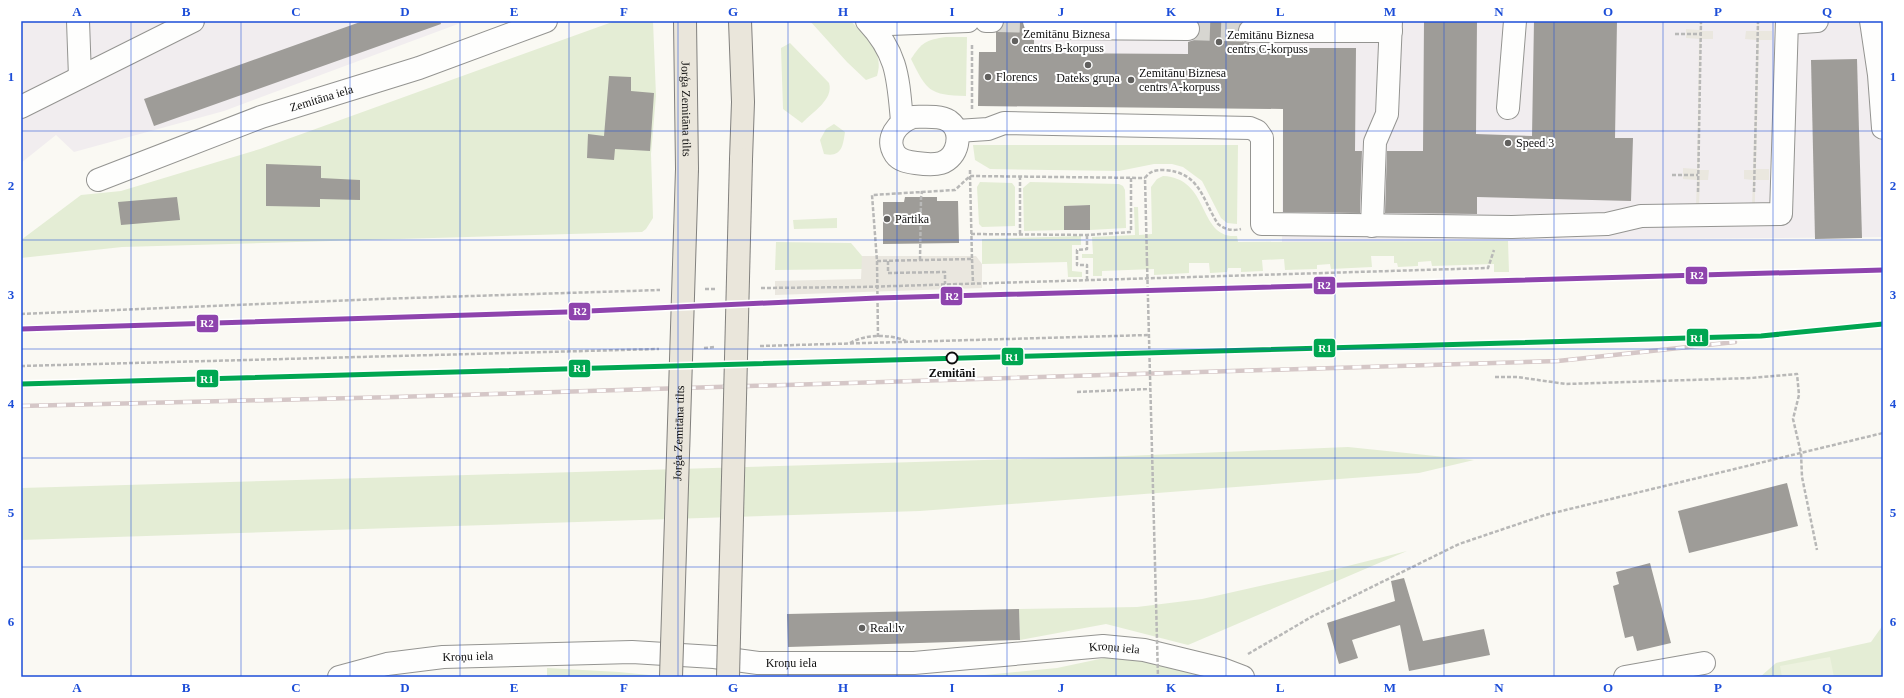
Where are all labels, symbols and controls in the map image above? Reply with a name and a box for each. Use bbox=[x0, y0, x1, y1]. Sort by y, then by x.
text: A bbox=[72, 4, 82, 19]
text: B bbox=[182, 4, 191, 19]
text: C bbox=[291, 4, 301, 19]
text: D bbox=[400, 4, 410, 19]
text: E bbox=[510, 4, 518, 19]
text: F bbox=[620, 4, 628, 19]
text: G bbox=[728, 4, 738, 19]
text: H bbox=[838, 4, 848, 19]
text: I bbox=[949, 4, 955, 19]
text: J bbox=[1058, 4, 1065, 19]
text: K bbox=[1166, 4, 1177, 19]
text: L bbox=[1276, 4, 1285, 19]
text: M bbox=[1384, 4, 1396, 19]
text: N bbox=[1494, 4, 1504, 19]
text: O bbox=[1603, 4, 1613, 19]
text: P bbox=[1714, 4, 1722, 19]
text: Q bbox=[1822, 4, 1832, 19]
place label: Zemitānu Biznesa centrs B-korpuss bbox=[1023, 27, 1111, 55]
place label: Zemitānu Biznesa centrs C-korpuss bbox=[1227, 28, 1315, 56]
marker: Zemitānu Biznesa centrs B-korpuss bbox=[1010, 36, 1020, 46]
marker: Zemitānu Biznesa centrs C-korpuss bbox=[1214, 37, 1224, 47]
marker: Dateks grupa bbox=[1083, 60, 1093, 70]
street label: Jorģa Zemitāna tilts bbox=[679, 61, 694, 157]
place label: Zemitānu Biznesa centrs A-korpuss bbox=[1139, 66, 1227, 94]
text: 1 bbox=[8, 69, 14, 84]
text: 1 bbox=[1890, 69, 1896, 84]
place label: Florencs bbox=[996, 70, 1038, 84]
place label: Dateks grupa bbox=[1056, 71, 1120, 85]
marker: Florencs bbox=[983, 72, 993, 82]
marker: Zemitānu Biznesa centrs A-korpuss bbox=[1126, 75, 1136, 85]
street label: Zemitāna iela bbox=[288, 82, 356, 115]
place label: Speed 3 bbox=[1516, 136, 1554, 150]
marker: Speed 3 bbox=[1503, 138, 1513, 148]
text: 2 bbox=[8, 178, 14, 193]
text: 2 bbox=[1890, 178, 1896, 193]
place label: Pārtika bbox=[895, 212, 930, 226]
marker: Pārtika bbox=[882, 214, 892, 224]
line badge: R2 bbox=[1685, 266, 1708, 285]
text: R2 bbox=[1690, 269, 1704, 281]
line badge: R2 bbox=[1313, 276, 1336, 295]
text: R2 bbox=[1317, 279, 1331, 291]
line badge: R2 bbox=[940, 286, 963, 306]
text: 3 bbox=[8, 287, 15, 302]
text: 3 bbox=[1890, 287, 1897, 302]
text: R2 bbox=[945, 290, 959, 302]
line badge: R2 bbox=[568, 302, 591, 321]
text: R2 bbox=[573, 305, 587, 317]
line badge: R2 bbox=[196, 314, 219, 333]
text: R2 bbox=[200, 317, 214, 329]
line badge: R1 bbox=[1686, 328, 1709, 347]
text: R1 bbox=[1690, 332, 1704, 344]
line badge: R1 bbox=[1313, 338, 1336, 358]
text: R1 bbox=[1318, 342, 1332, 354]
line badge: R1 bbox=[1001, 347, 1024, 366]
marker: Zemitāni bbox=[945, 351, 959, 365]
text: R1 bbox=[1005, 351, 1019, 363]
line badge: R1 bbox=[568, 359, 591, 378]
text: R1 bbox=[573, 362, 587, 374]
place label: Zemitāni bbox=[929, 366, 976, 380]
line badge: R1 bbox=[196, 369, 219, 388]
text: R1 bbox=[200, 373, 214, 385]
street label: Jorģa Zemitāna tilts bbox=[670, 385, 687, 481]
text: 4 bbox=[8, 396, 15, 411]
text: 4 bbox=[1890, 396, 1897, 411]
text: 5 bbox=[8, 505, 15, 520]
text: 5 bbox=[1890, 505, 1897, 520]
text: 6 bbox=[8, 614, 15, 629]
text: 6 bbox=[1890, 614, 1897, 629]
place label: Real.lv bbox=[870, 621, 904, 635]
marker: Real.lv bbox=[857, 623, 867, 633]
street label: Kroņu iela bbox=[1088, 639, 1141, 657]
street label: Kroņu iela bbox=[442, 649, 494, 664]
street label: Kroņu iela bbox=[766, 656, 817, 670]
text: A bbox=[72, 680, 82, 695]
text: B bbox=[182, 680, 191, 695]
text: C bbox=[291, 680, 301, 695]
text: D bbox=[400, 680, 410, 695]
text: E bbox=[510, 680, 518, 695]
text: F bbox=[620, 680, 628, 695]
text: G bbox=[728, 680, 738, 695]
text: H bbox=[838, 680, 848, 695]
text: I bbox=[949, 680, 955, 695]
text: J bbox=[1058, 680, 1065, 695]
text: K bbox=[1166, 680, 1177, 695]
text: L bbox=[1276, 680, 1285, 695]
text: M bbox=[1384, 680, 1396, 695]
text: N bbox=[1494, 680, 1504, 695]
text: O bbox=[1603, 680, 1613, 695]
text: P bbox=[1714, 680, 1722, 695]
text: Q bbox=[1822, 680, 1832, 695]

